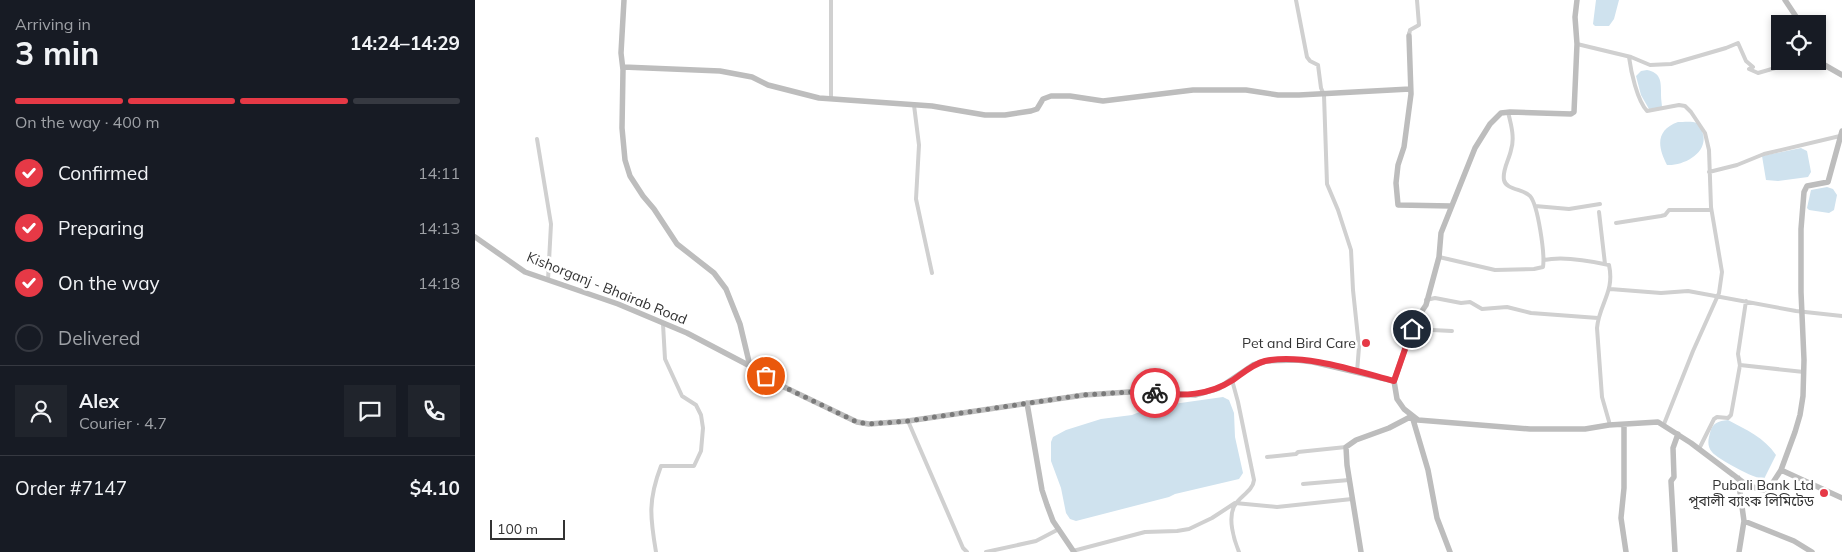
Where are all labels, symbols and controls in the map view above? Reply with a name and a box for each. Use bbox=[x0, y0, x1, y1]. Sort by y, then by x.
text: Arriving in bbox=[15, 14, 91, 34]
map controls bbox=[1771, 15, 1826, 70]
button: locate bbox=[1771, 15, 1826, 70]
text: 14:24–14:29 bbox=[350, 31, 460, 55]
text: 3 min bbox=[15, 33, 99, 73]
text: On the way · 400 m bbox=[15, 112, 160, 132]
icon: check bbox=[15, 159, 43, 187]
text: Confirmed bbox=[58, 161, 149, 185]
text: 14:11 bbox=[418, 163, 460, 183]
icon: check bbox=[15, 214, 43, 242]
text: Preparing bbox=[58, 216, 144, 240]
text: 14:13 bbox=[418, 218, 460, 238]
street label: Kishorganj - Bhairab Road bbox=[524, 248, 690, 328]
icon: check bbox=[15, 269, 43, 297]
text: On the way bbox=[58, 271, 160, 295]
text: 14:18 bbox=[418, 273, 460, 293]
pin bbox=[1391, 308, 1433, 350]
icon: home bbox=[1398, 315, 1426, 343]
text: Delivered bbox=[58, 326, 140, 350]
place label: Pet and Bird Care bbox=[1242, 334, 1356, 352]
marker: Pet and Bird Care bbox=[1360, 337, 1372, 349]
pin bbox=[745, 355, 787, 397]
icon: bag bbox=[752, 362, 780, 390]
courier bbox=[1130, 368, 1180, 418]
icon: bike bbox=[1141, 379, 1169, 407]
button: person bbox=[15, 385, 67, 437]
button: chat bbox=[344, 385, 396, 437]
button: phone bbox=[408, 385, 460, 437]
text: Alex bbox=[79, 389, 119, 413]
text: Courier · 4.7 bbox=[79, 413, 167, 433]
text: Order #7147 bbox=[15, 476, 127, 500]
text: $4.10 bbox=[410, 476, 460, 500]
place label: Pubali Bank Ltd পূবালী ব্যাংক লিমিটেড bbox=[1688, 476, 1815, 510]
marker: Pubali Bank Ltd পূবালী ব্যাংক লিমিটেড bbox=[1818, 487, 1830, 499]
scale bar bbox=[490, 517, 565, 540]
text: 100 m bbox=[497, 520, 538, 538]

